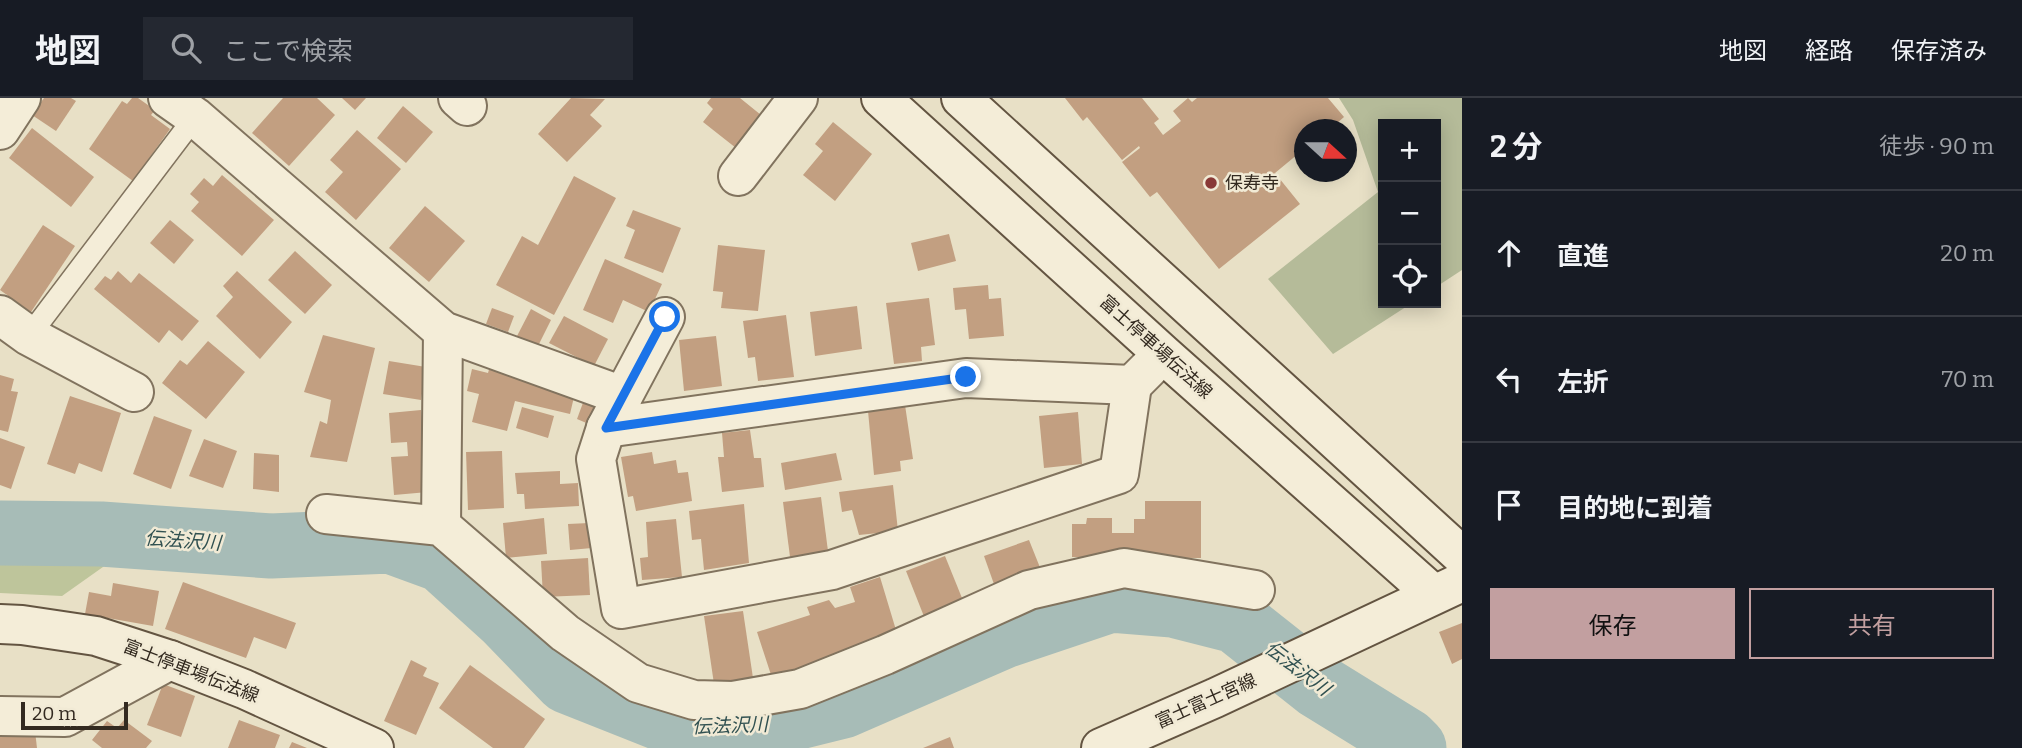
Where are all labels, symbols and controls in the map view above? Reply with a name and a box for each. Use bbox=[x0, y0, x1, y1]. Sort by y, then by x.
search box bbox=[143, 17, 633, 80]
icon: search bbox=[167, 29, 205, 67]
text: 地図 bbox=[35, 31, 101, 71]
text: ここで検索 bbox=[223, 36, 353, 67]
text: 地図 bbox=[1719, 37, 1767, 65]
text: 経路 bbox=[1805, 37, 1853, 65]
text: 保存済み bbox=[1891, 37, 1987, 65]
north arrow bbox=[1294, 119, 1357, 182]
map controls bbox=[1378, 119, 1441, 308]
button: + bbox=[1378, 119, 1441, 182]
text: 2 分 bbox=[1490, 129, 1542, 165]
text: 徒歩 · 90 m bbox=[1879, 132, 1994, 160]
place label: 保寿寺 bbox=[1225, 172, 1279, 194]
marker: 保寿寺 bbox=[1203, 175, 1219, 191]
button: − bbox=[1378, 182, 1441, 245]
icon: ahead bbox=[1490, 234, 1528, 272]
text: 20 m bbox=[1940, 239, 1994, 267]
text: 直進 bbox=[1557, 241, 1609, 272]
button: locate bbox=[1378, 245, 1441, 308]
street label: 富士停車場伝法線 bbox=[1095, 291, 1217, 403]
route start bbox=[649, 301, 680, 332]
icon: left bbox=[1490, 360, 1528, 398]
route end bbox=[950, 361, 981, 392]
text: 70 m bbox=[1942, 365, 1994, 393]
text: 左折 bbox=[1557, 367, 1609, 398]
icon: arrive bbox=[1490, 486, 1528, 524]
text: 目的地に到着 bbox=[1557, 493, 1713, 524]
water label: 伝法沢川 bbox=[144, 526, 224, 555]
button: 保存 bbox=[1490, 588, 1735, 659]
button: 共有 bbox=[1749, 588, 1994, 659]
street label: 富士停車場伝法線 bbox=[120, 635, 262, 707]
water label: 伝法沢川 bbox=[1260, 636, 1337, 702]
street label: 富士富士宮線 bbox=[1152, 669, 1260, 733]
scale bar bbox=[21, 699, 128, 731]
text: 20 m bbox=[32, 702, 76, 725]
water label: 伝法沢川 bbox=[692, 713, 770, 738]

